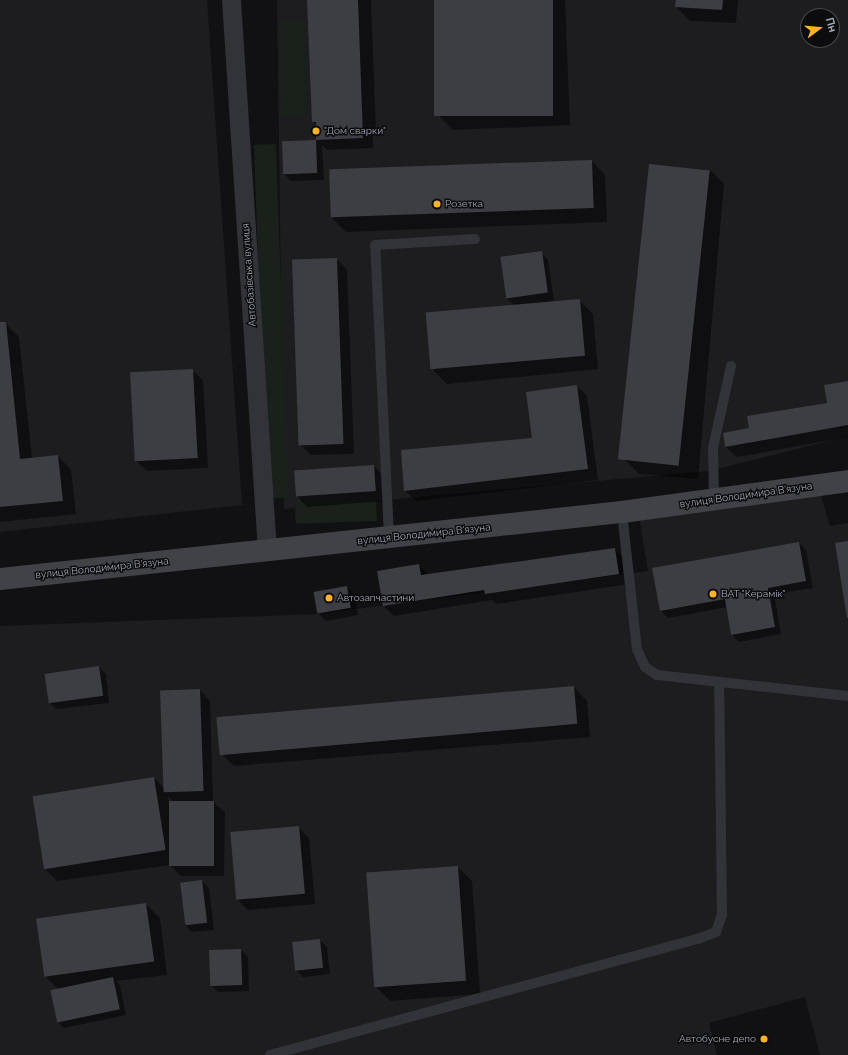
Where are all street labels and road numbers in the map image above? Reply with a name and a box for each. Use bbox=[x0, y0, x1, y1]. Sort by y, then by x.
street label: Автобазівська вулиця bbox=[239, 223, 259, 327]
street label: вулиця Володимира В'язуна bbox=[679, 480, 813, 510]
street label: вулиця Володимира В'язуна bbox=[357, 521, 491, 547]
street label: вулиця Володимира В'язуна bbox=[35, 555, 169, 581]

